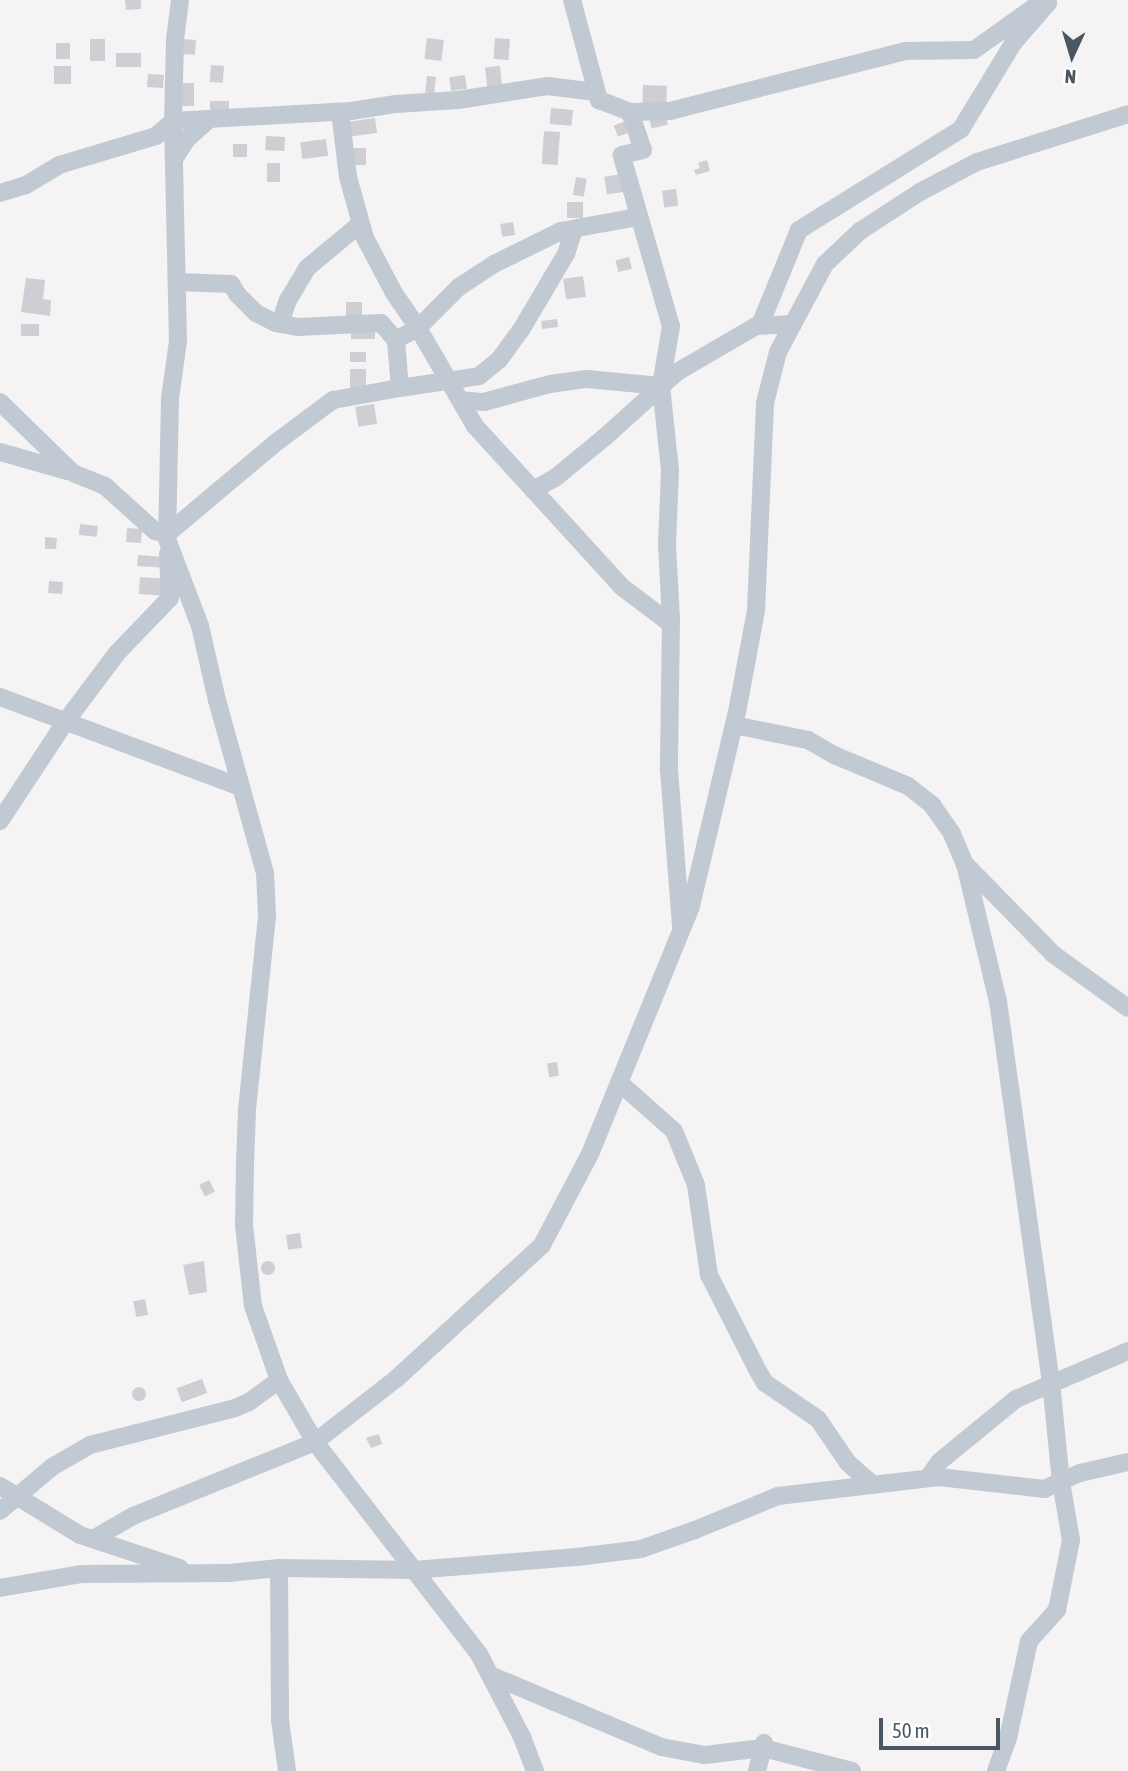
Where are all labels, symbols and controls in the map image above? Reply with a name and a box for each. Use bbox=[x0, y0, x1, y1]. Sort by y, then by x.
north arrow bbox=[1037, 21, 1107, 91]
text: N bbox=[1064, 66, 1077, 88]
scale bar bbox=[883, 1704, 1004, 1748]
text: 50 m bbox=[892, 1718, 930, 1742]

